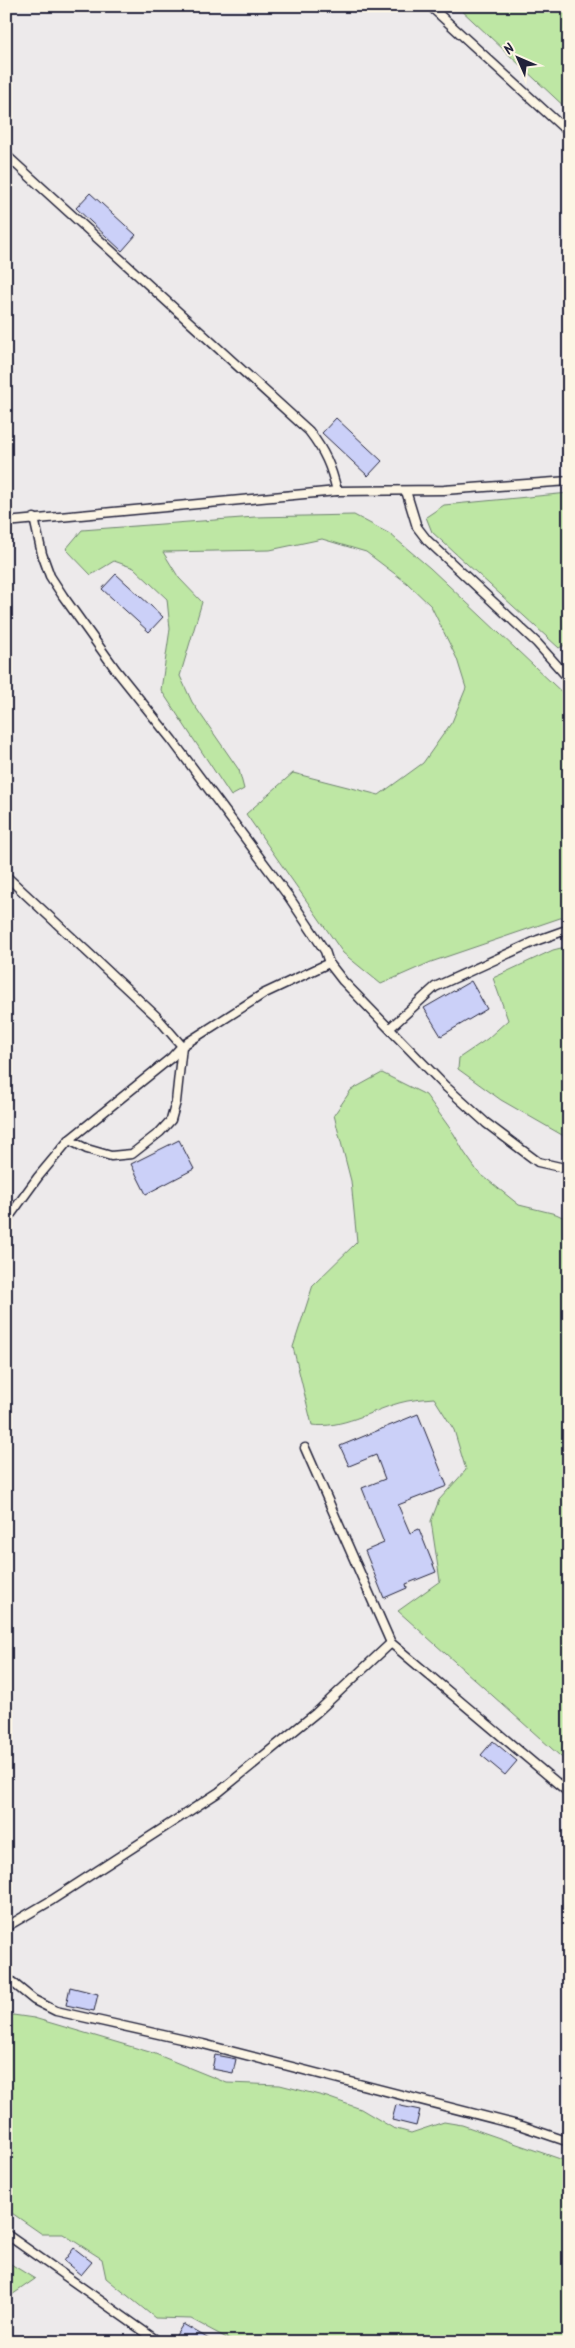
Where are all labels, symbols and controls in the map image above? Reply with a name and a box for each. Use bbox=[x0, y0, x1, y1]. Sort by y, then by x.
north arrow bbox=[492, 32, 542, 82]
text: N bbox=[499, 38, 521, 60]

